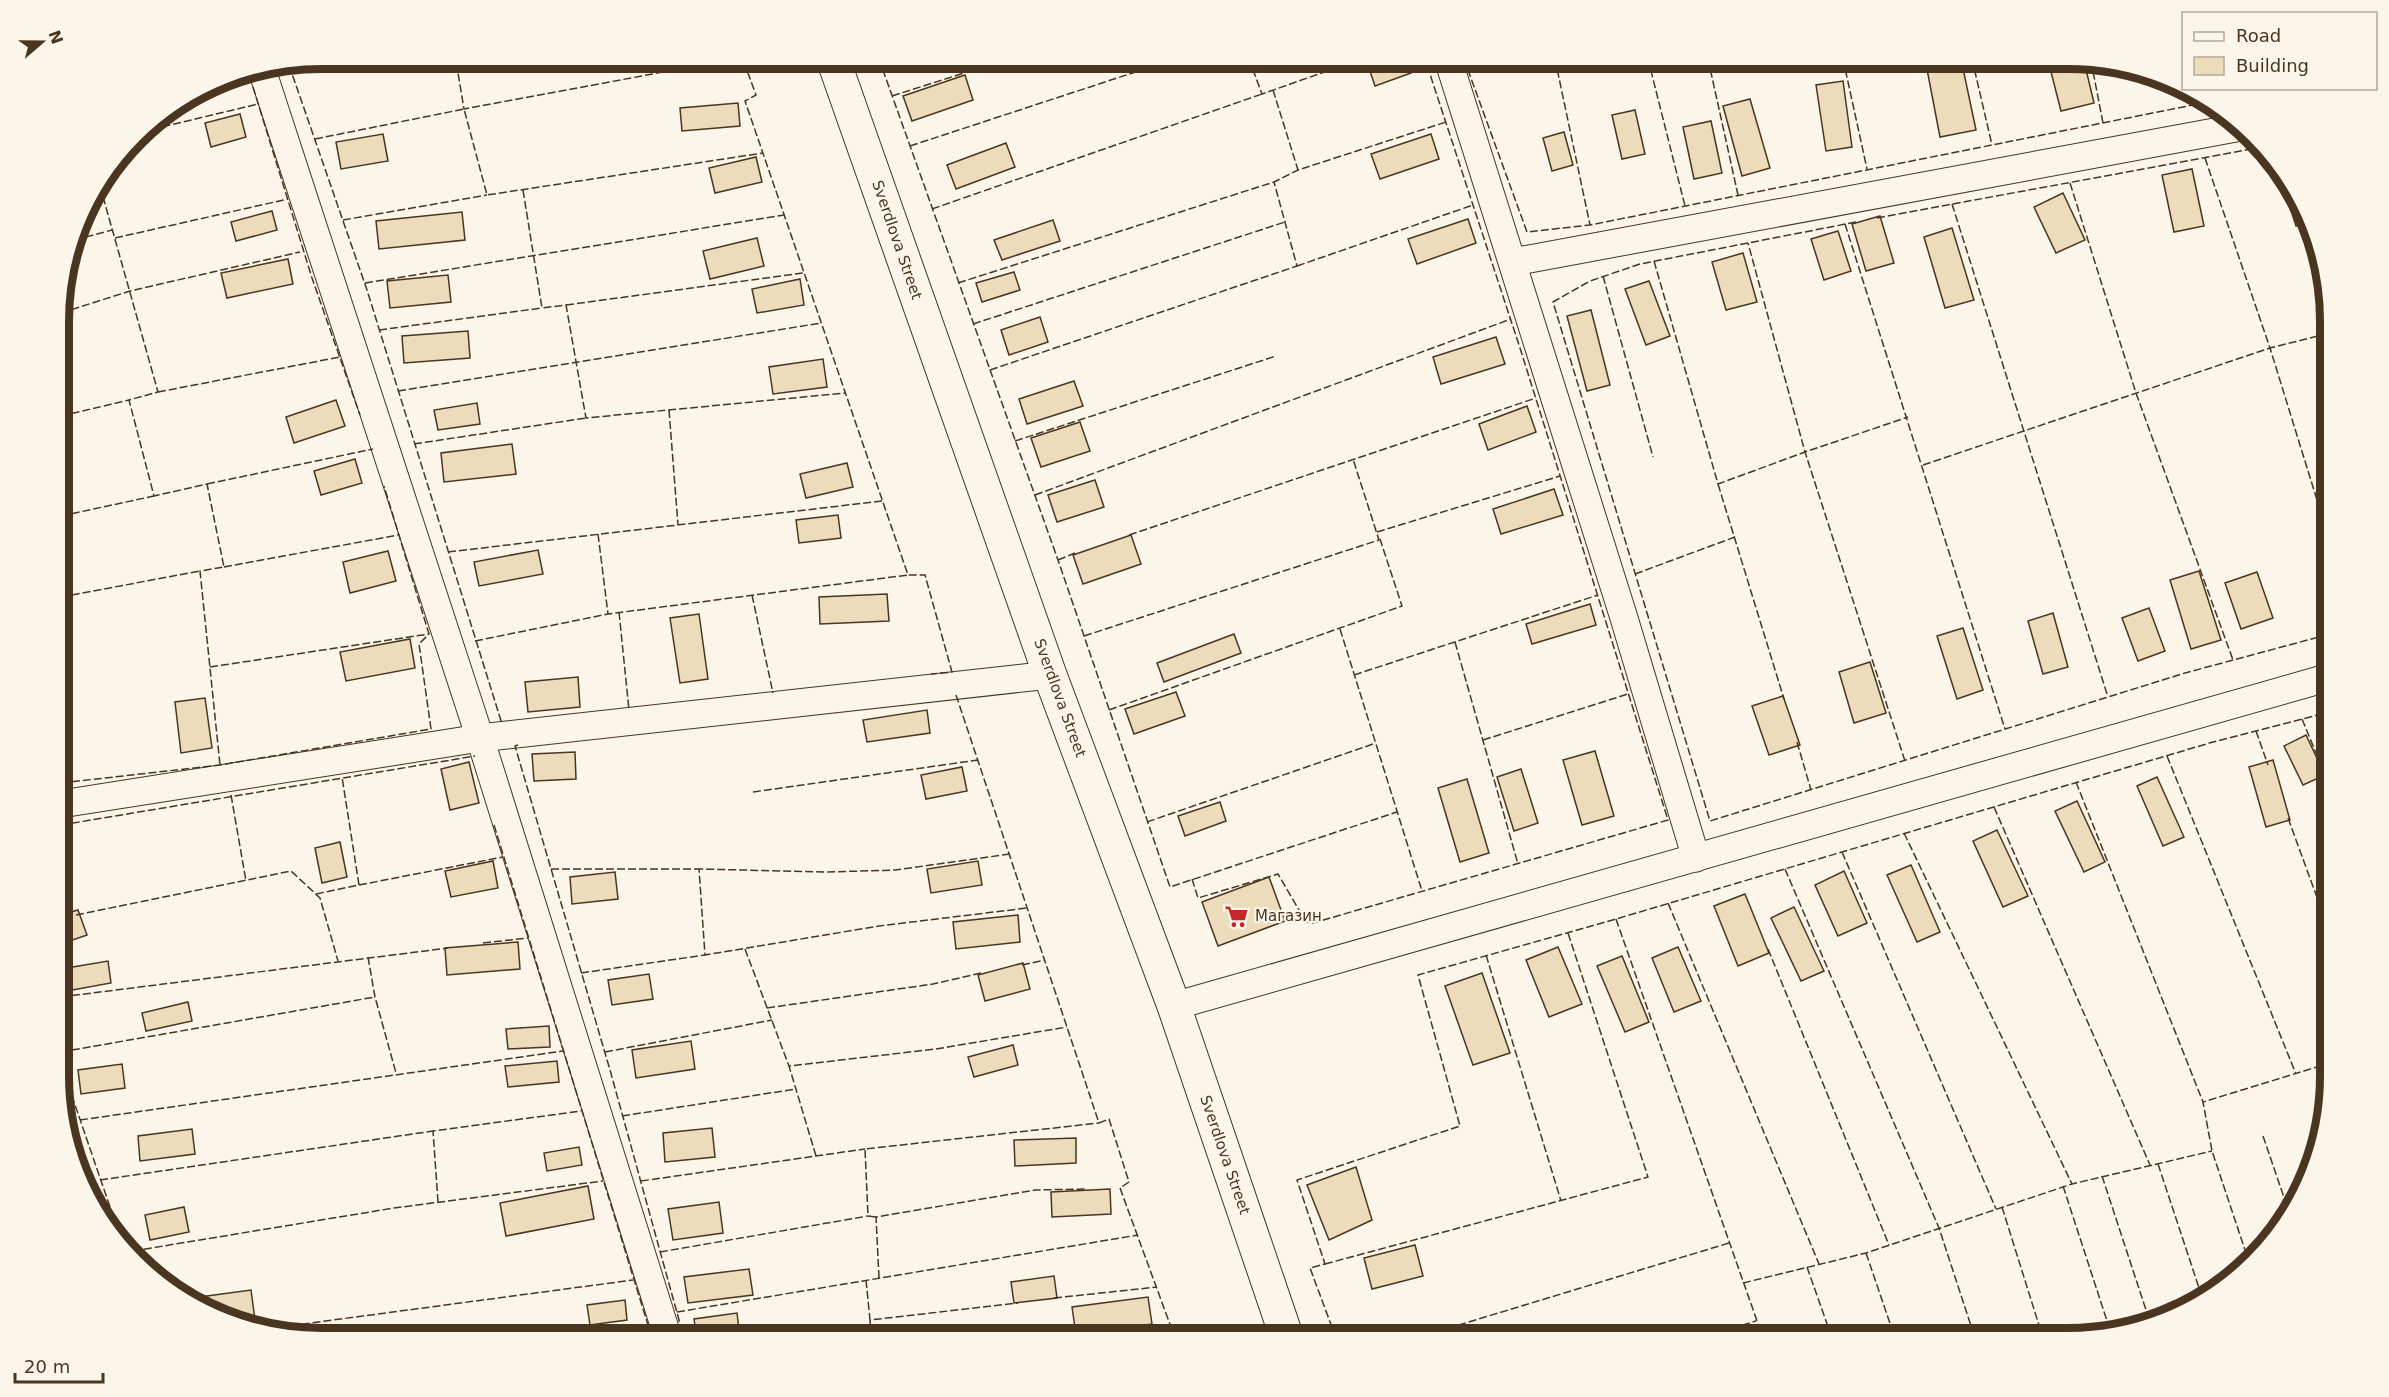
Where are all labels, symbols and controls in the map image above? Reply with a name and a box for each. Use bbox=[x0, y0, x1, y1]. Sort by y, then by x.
north arrow bbox=[12, 12, 72, 72]
legend bbox=[2182, 12, 2377, 90]
text: Road bbox=[2236, 25, 2281, 46]
text: N bbox=[44, 27, 67, 47]
text: Building bbox=[2236, 55, 2309, 76]
street label: Sverdlova Street bbox=[868, 178, 926, 302]
street label: Sverdlova Street bbox=[1030, 636, 1090, 760]
supermarket icon: Mагазин bbox=[1224, 903, 1250, 929]
place label: Mагазин bbox=[1255, 907, 1322, 925]
street label: Sverdlova Street bbox=[1196, 1093, 1254, 1217]
scale bar bbox=[15, 1346, 104, 1384]
text: 20 m bbox=[24, 1356, 70, 1377]

